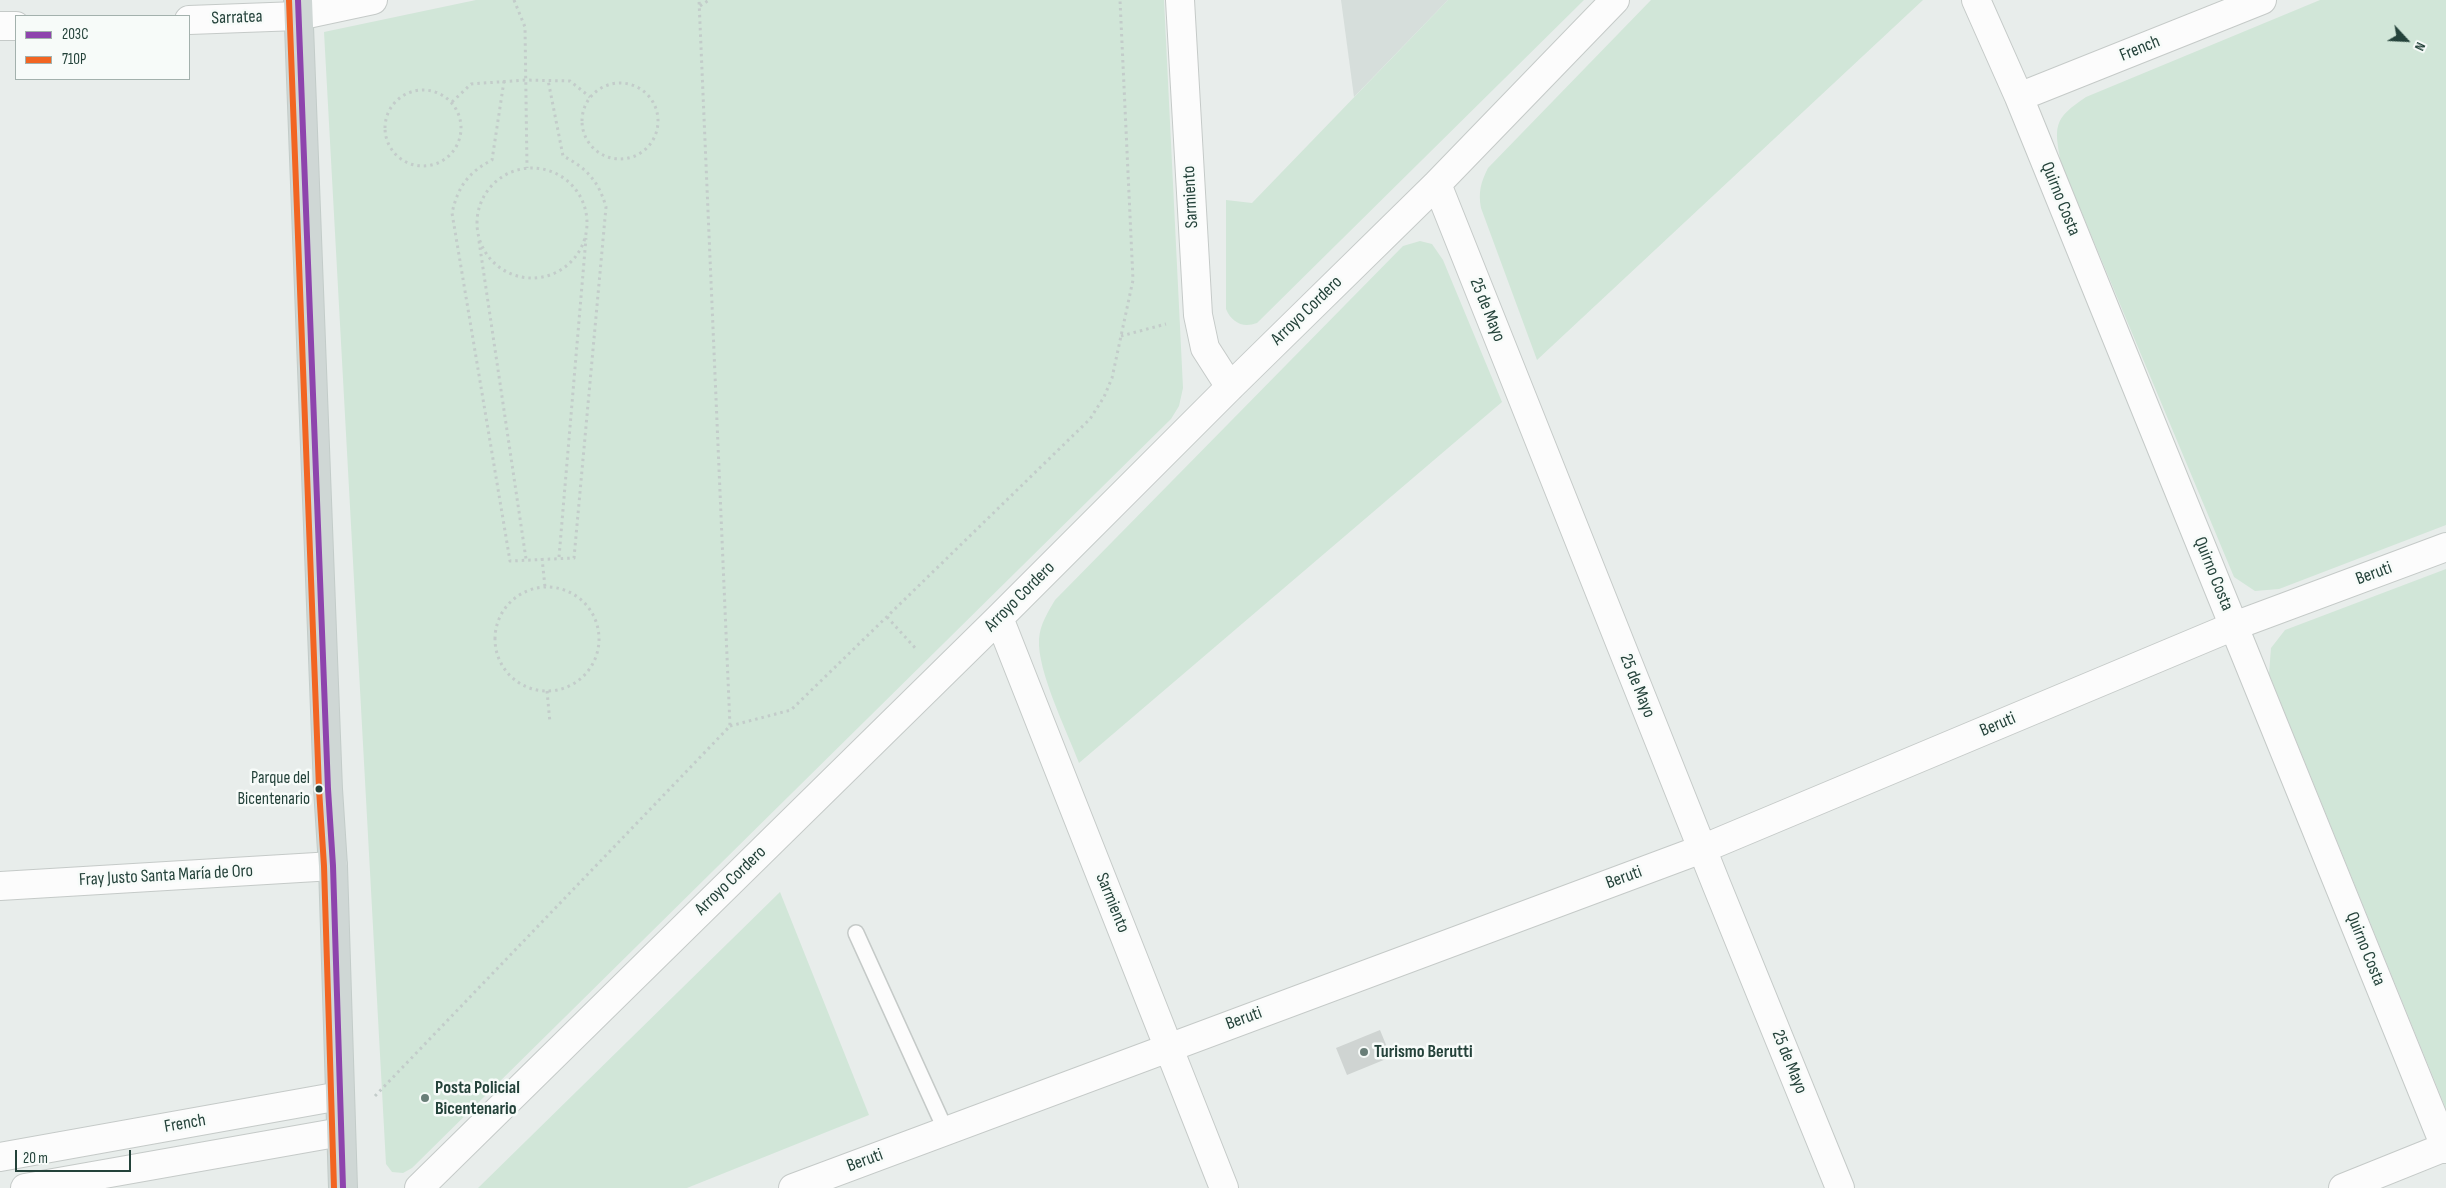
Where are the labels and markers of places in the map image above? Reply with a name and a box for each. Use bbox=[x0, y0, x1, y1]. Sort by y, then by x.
place label: Parque del Bicentenario bbox=[238, 769, 310, 809]
marker: Parque del Bicentenario bbox=[314, 784, 324, 794]
place label: Turismo Berutti bbox=[1374, 1041, 1473, 1063]
marker: Turismo Berutti bbox=[1358, 1046, 1370, 1058]
place label: Posta Policial Bicentenario bbox=[435, 1077, 520, 1120]
marker: Posta Policial Bicentenario bbox=[419, 1092, 431, 1104]

